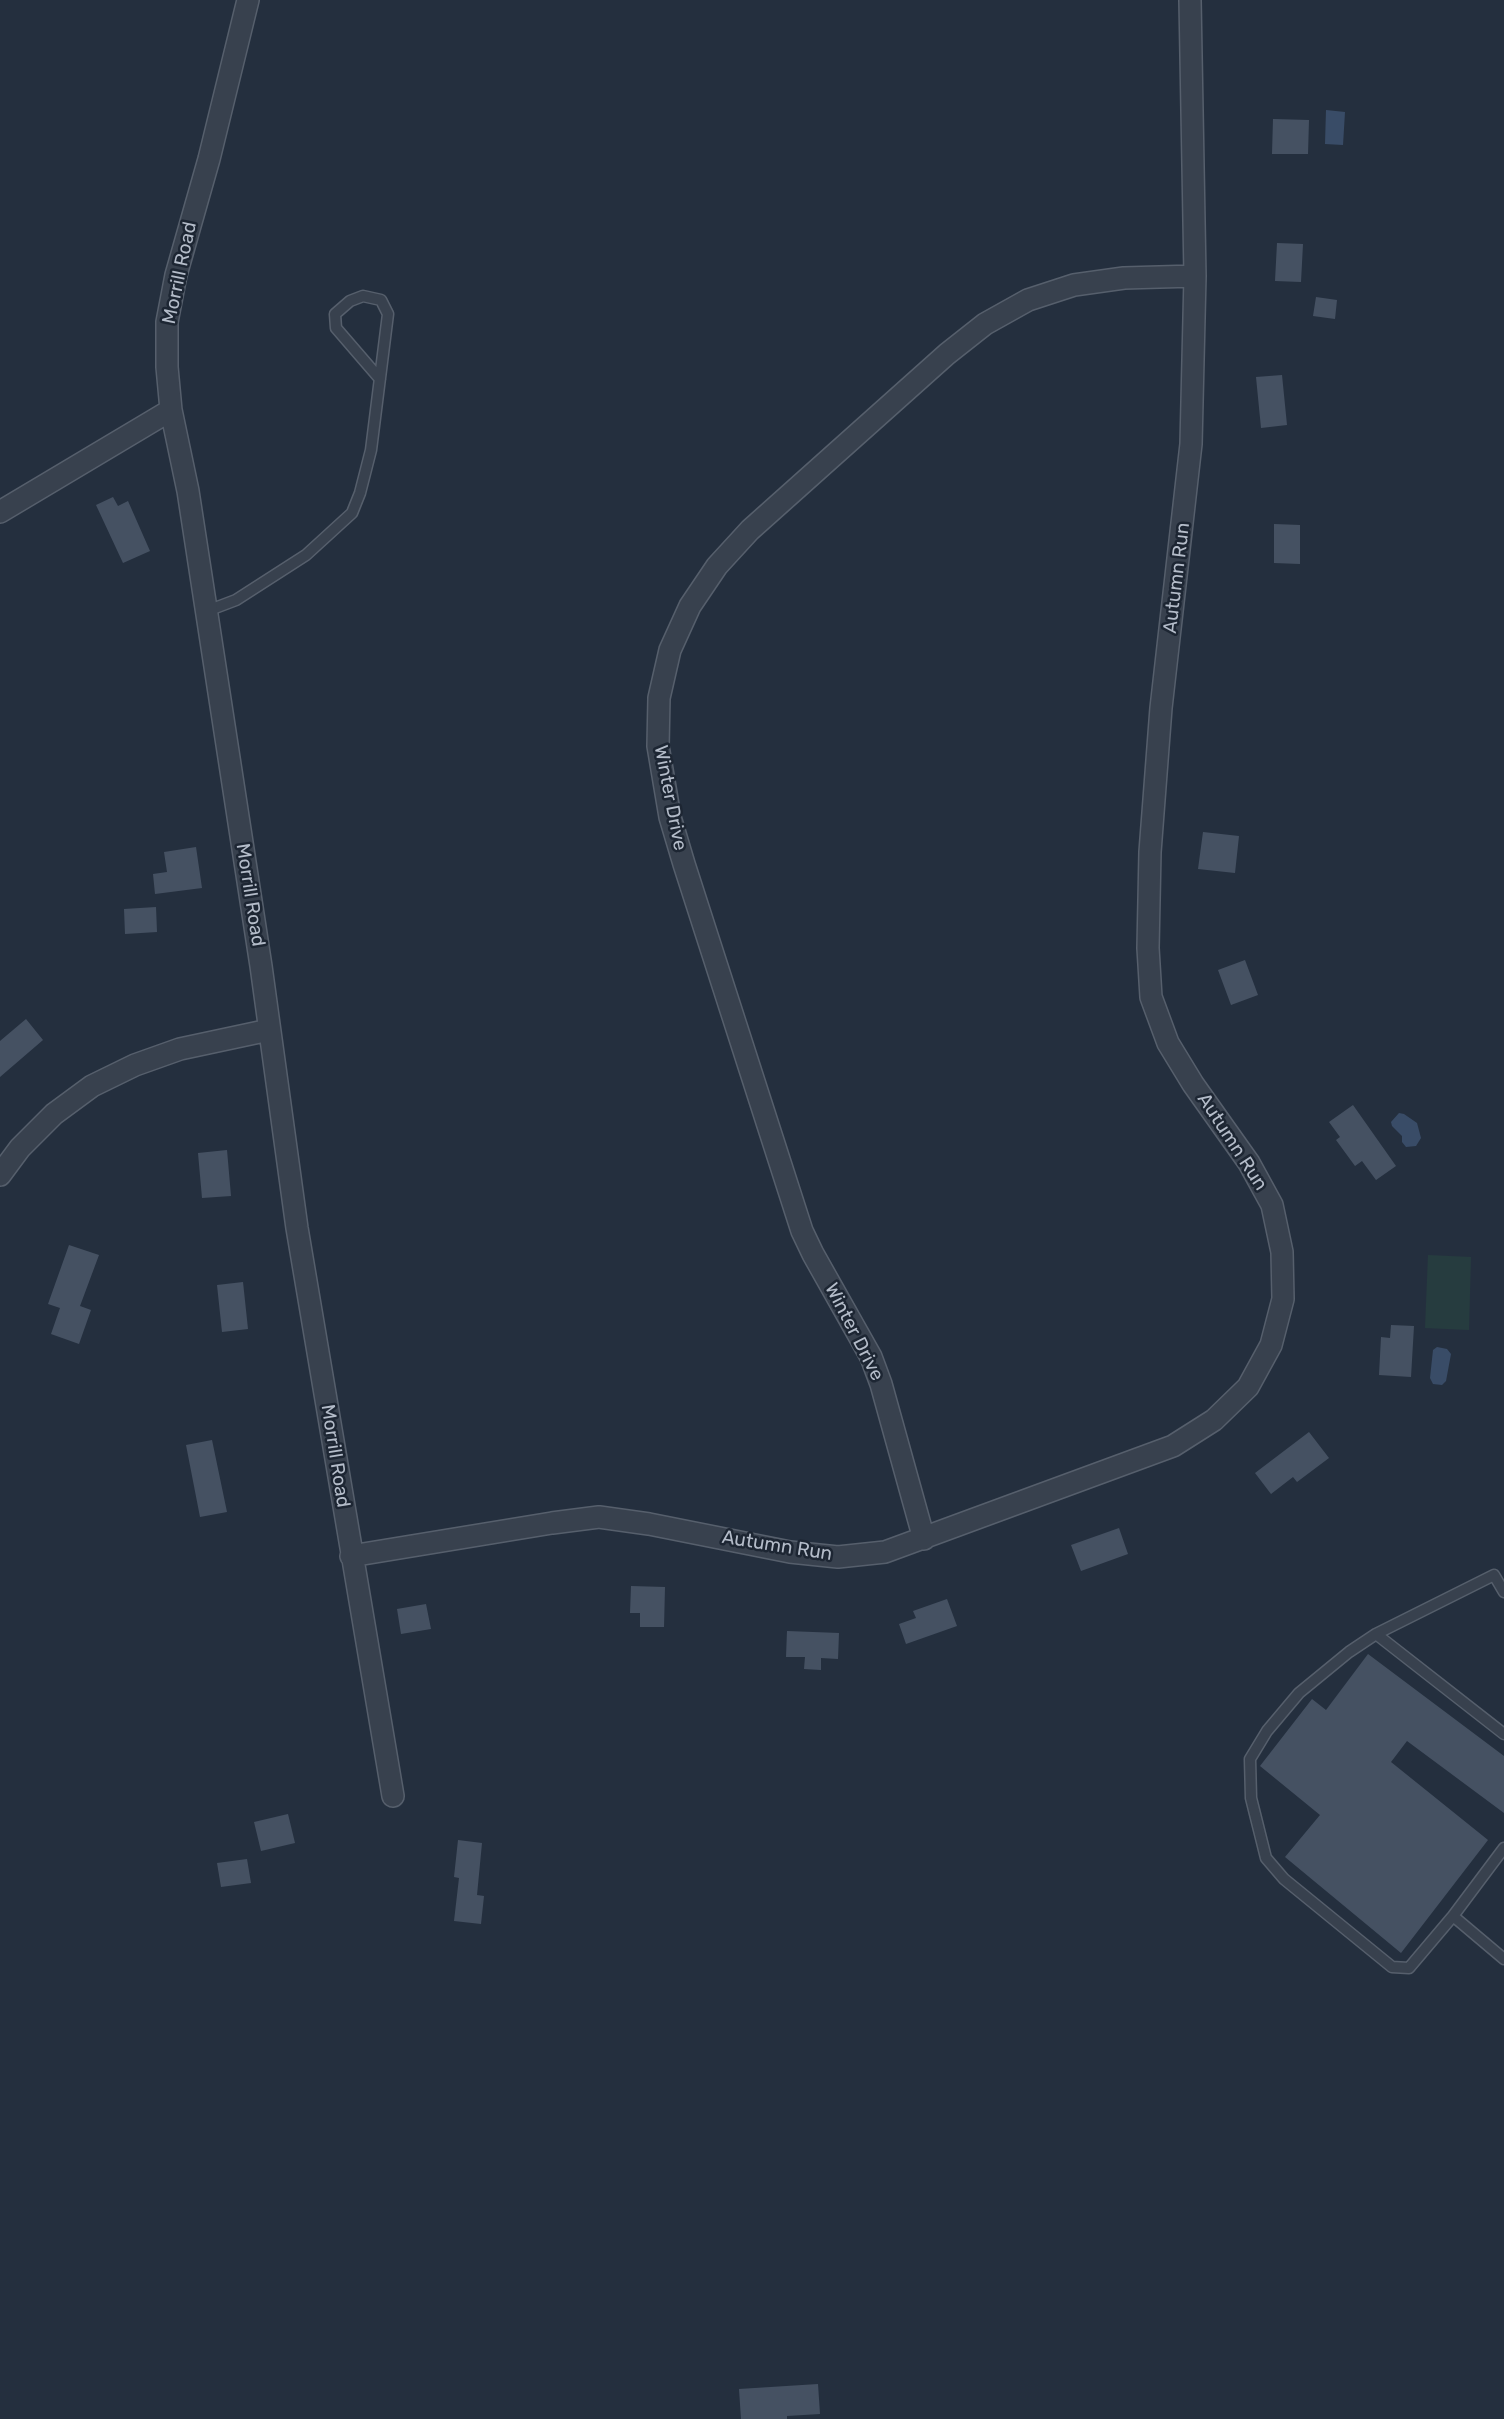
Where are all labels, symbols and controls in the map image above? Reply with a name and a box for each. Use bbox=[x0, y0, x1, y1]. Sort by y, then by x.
street label: Morrill Road bbox=[158, 220, 202, 326]
street label: Autumn Run bbox=[1159, 521, 1195, 635]
street label: Winter Drive bbox=[649, 743, 691, 853]
street label: Morrill Road bbox=[231, 842, 269, 948]
street label: Autumn Run bbox=[1192, 1089, 1272, 1195]
street label: Winter Drive bbox=[820, 1279, 888, 1385]
street label: Morrill Road bbox=[316, 1403, 354, 1509]
street label: Autumn Run bbox=[720, 1526, 834, 1566]

